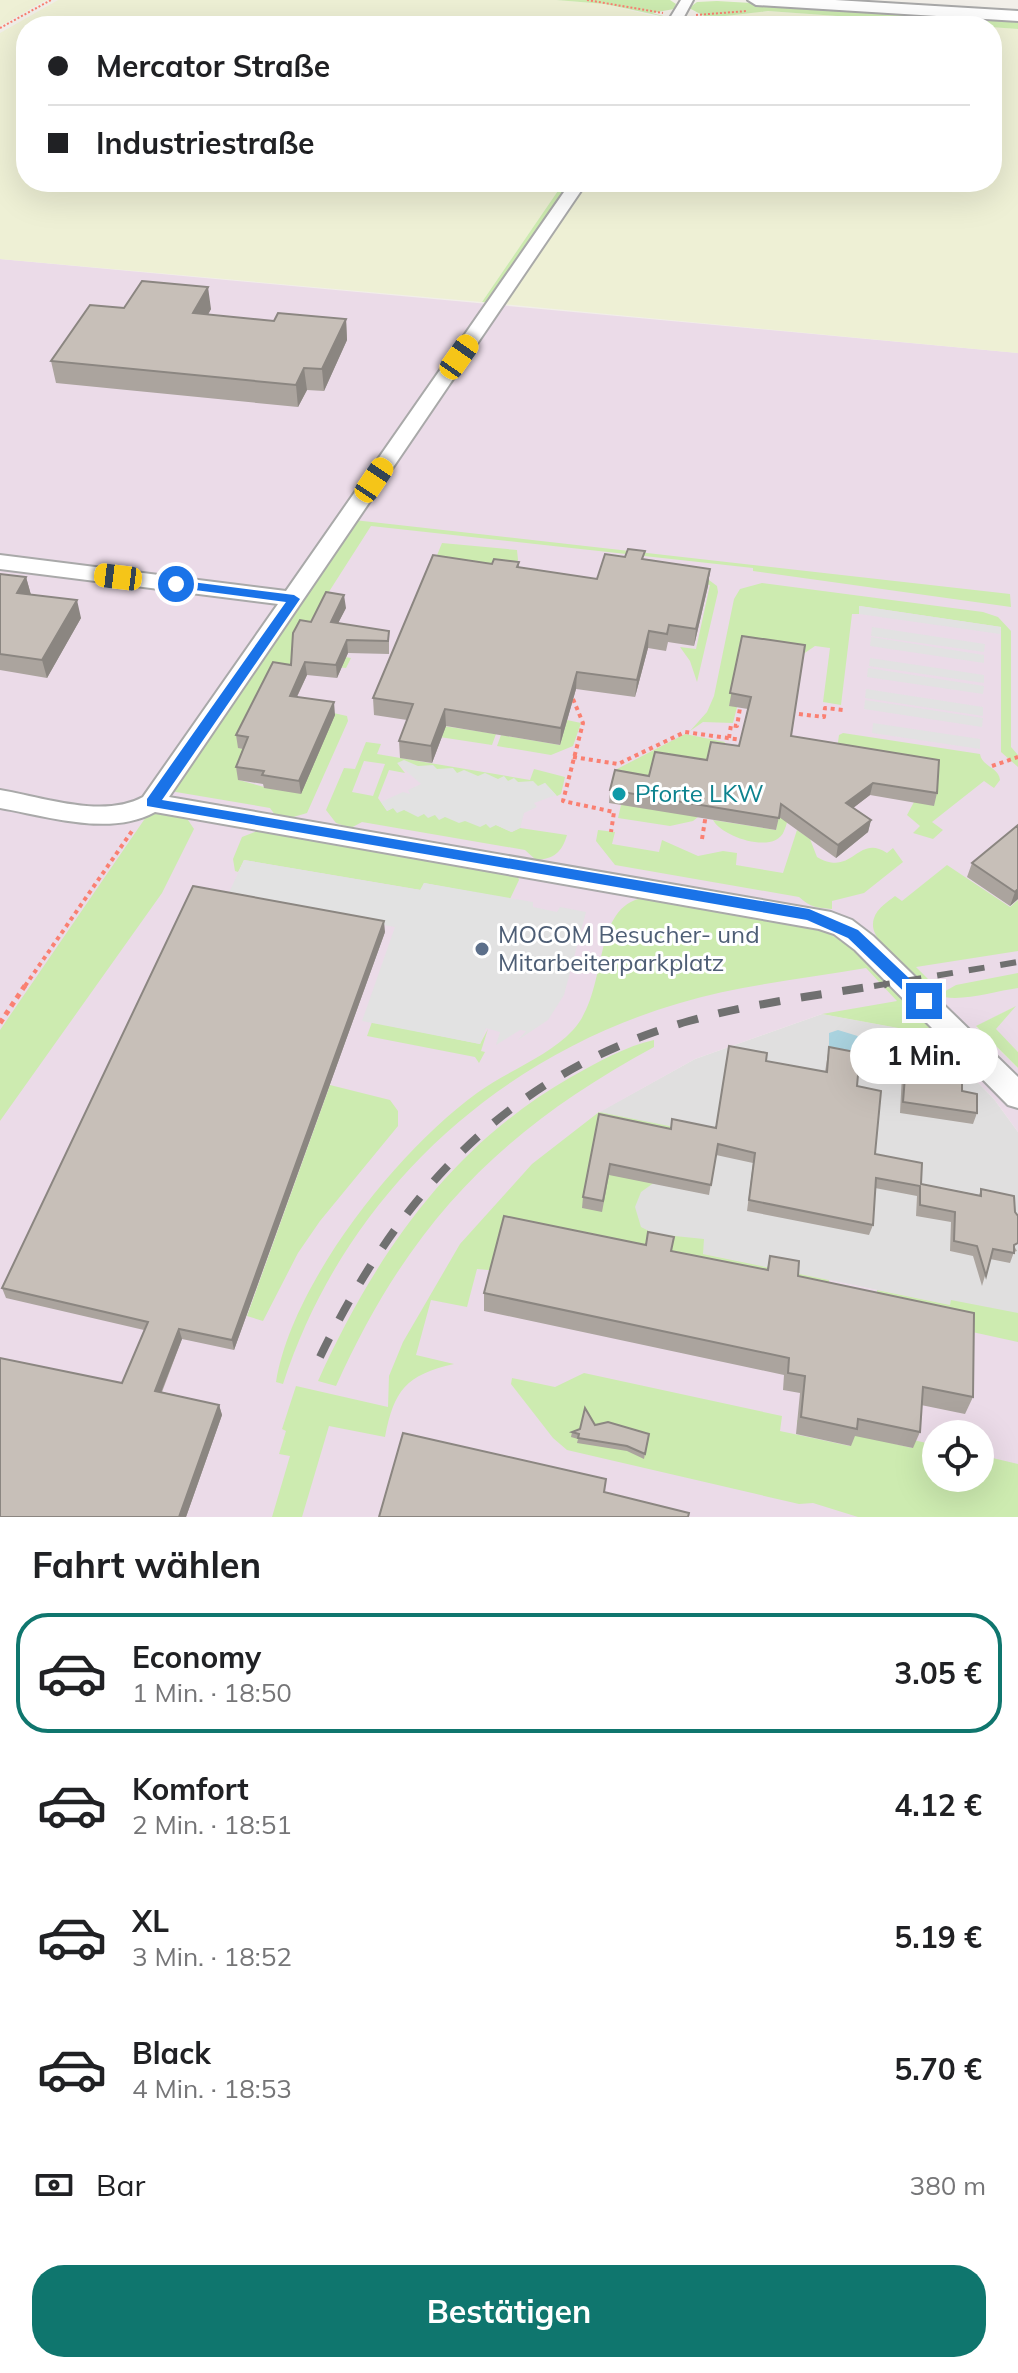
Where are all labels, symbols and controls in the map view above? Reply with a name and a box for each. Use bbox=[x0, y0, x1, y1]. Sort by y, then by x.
text: Mercator Straße bbox=[96, 47, 330, 85]
text: Industriestraße bbox=[96, 124, 315, 162]
car bbox=[435, 330, 483, 384]
car bbox=[351, 453, 397, 507]
car bbox=[93, 562, 143, 592]
route start bbox=[158, 566, 194, 602]
place label: Pforte LKW bbox=[635, 778, 764, 808]
marker: Pforte LKW bbox=[610, 785, 628, 803]
place label: MOCOM Besucher- und Mitarbeiterparkplatz bbox=[498, 919, 760, 977]
marker: MOCOM Besucher- und Mitarbeiterparkplatz bbox=[473, 940, 491, 958]
route end bbox=[906, 983, 942, 1019]
callout: 1 Min. bbox=[850, 1029, 998, 1085]
text: 1 Min. bbox=[887, 1039, 961, 1072]
map controls bbox=[922, 1420, 994, 1492]
button: locate bbox=[922, 1420, 994, 1492]
text: Fahrt wählen bbox=[32, 1542, 261, 1587]
icon: car bbox=[36, 1637, 108, 1709]
text: Economy bbox=[132, 1638, 261, 1676]
text: 3.05 € bbox=[894, 1654, 982, 1692]
text: 1 Min. · 18:50 bbox=[132, 1676, 292, 1709]
icon: car bbox=[36, 1769, 108, 1841]
text: Komfort bbox=[132, 1770, 249, 1808]
text: 4.12 € bbox=[894, 1786, 982, 1824]
text: 2 Min. · 18:51 bbox=[132, 1808, 292, 1841]
icon: car bbox=[36, 1901, 108, 1973]
text: XL bbox=[132, 1902, 169, 1940]
text: 5.19 € bbox=[894, 1918, 982, 1956]
text: 3 Min. · 18:52 bbox=[132, 1940, 292, 1973]
icon: car bbox=[36, 2033, 108, 2105]
text: Black bbox=[132, 2034, 211, 2072]
text: 5.70 € bbox=[894, 2050, 982, 2088]
text: 4 Min. · 18:53 bbox=[132, 2072, 292, 2105]
icon: cash bbox=[32, 2163, 76, 2207]
text: Bar bbox=[96, 2166, 145, 2204]
text: 380 m bbox=[910, 2169, 986, 2202]
button: Bestätigen bbox=[32, 2265, 986, 2357]

